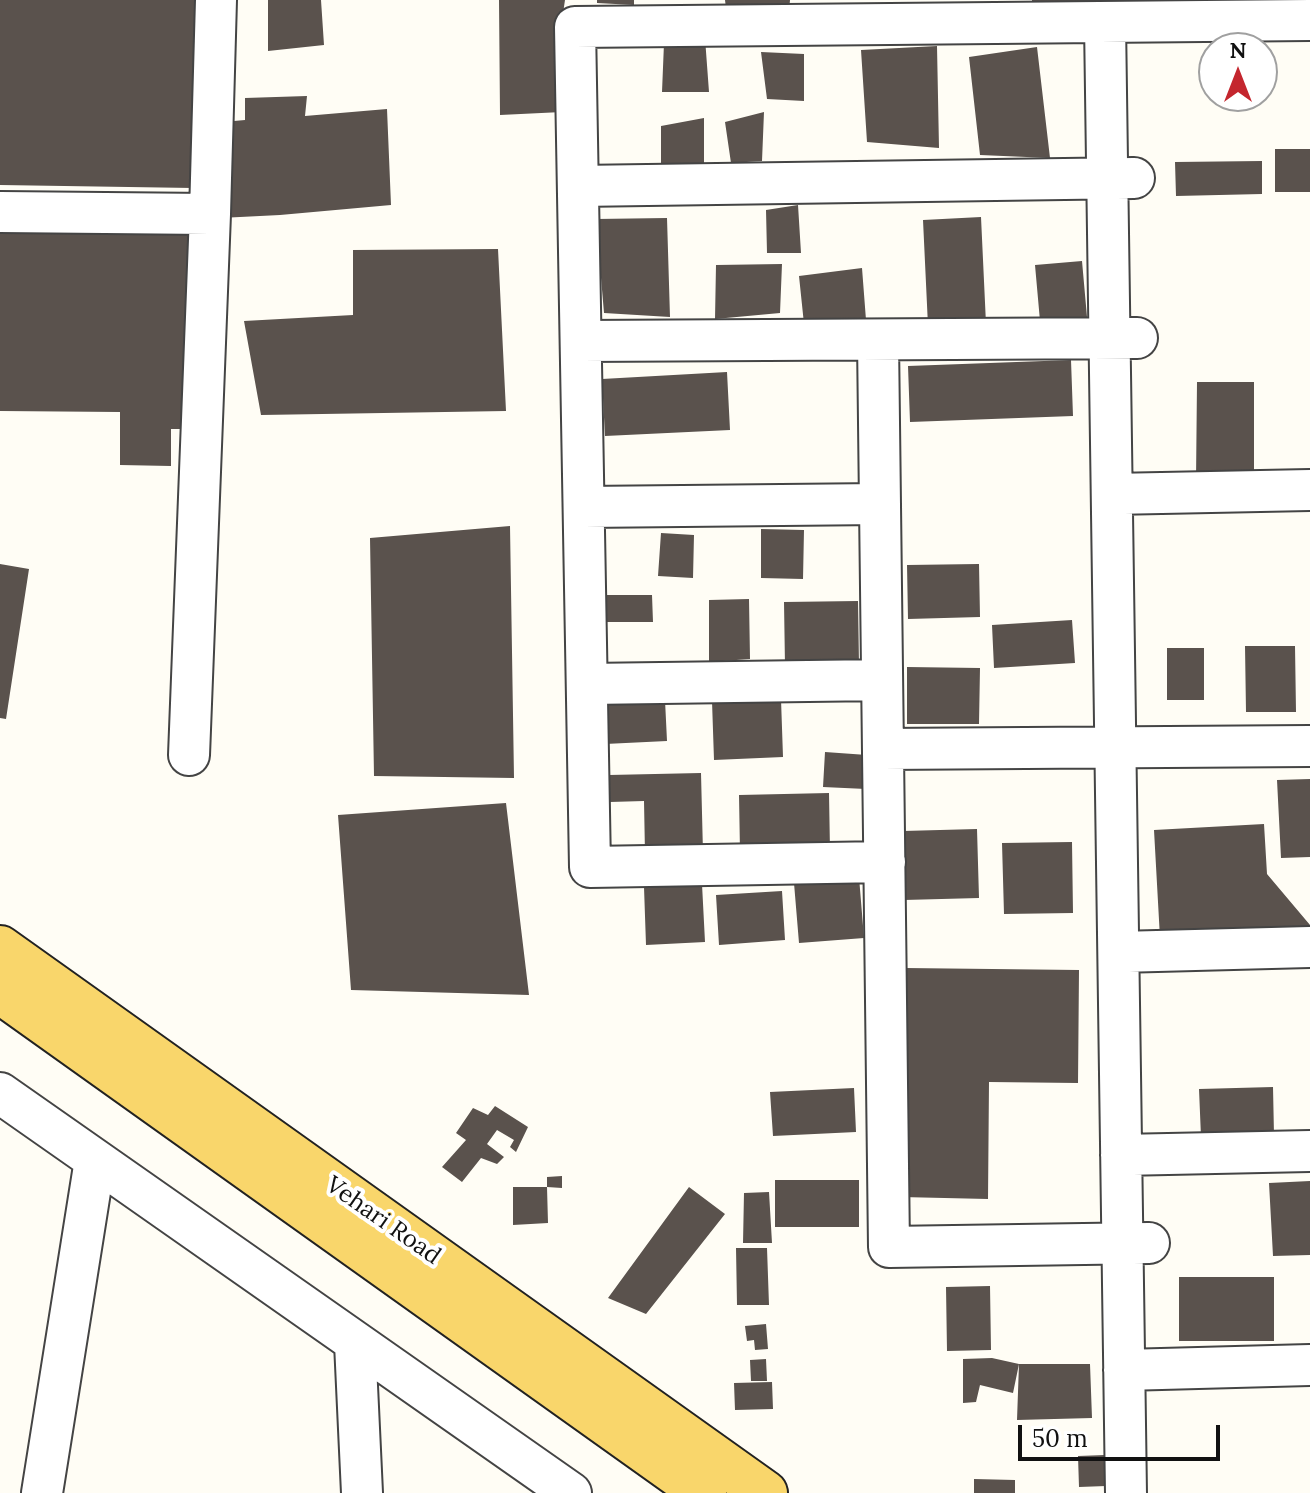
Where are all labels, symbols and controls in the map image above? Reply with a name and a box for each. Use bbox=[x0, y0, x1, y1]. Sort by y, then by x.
north arrow bbox=[1198, 32, 1278, 112]
text: N bbox=[1229, 36, 1247, 64]
street label: Vehari Road bbox=[320, 1171, 446, 1271]
scale bar bbox=[1022, 1409, 1224, 1459]
text: 50 m bbox=[1032, 1423, 1088, 1454]

